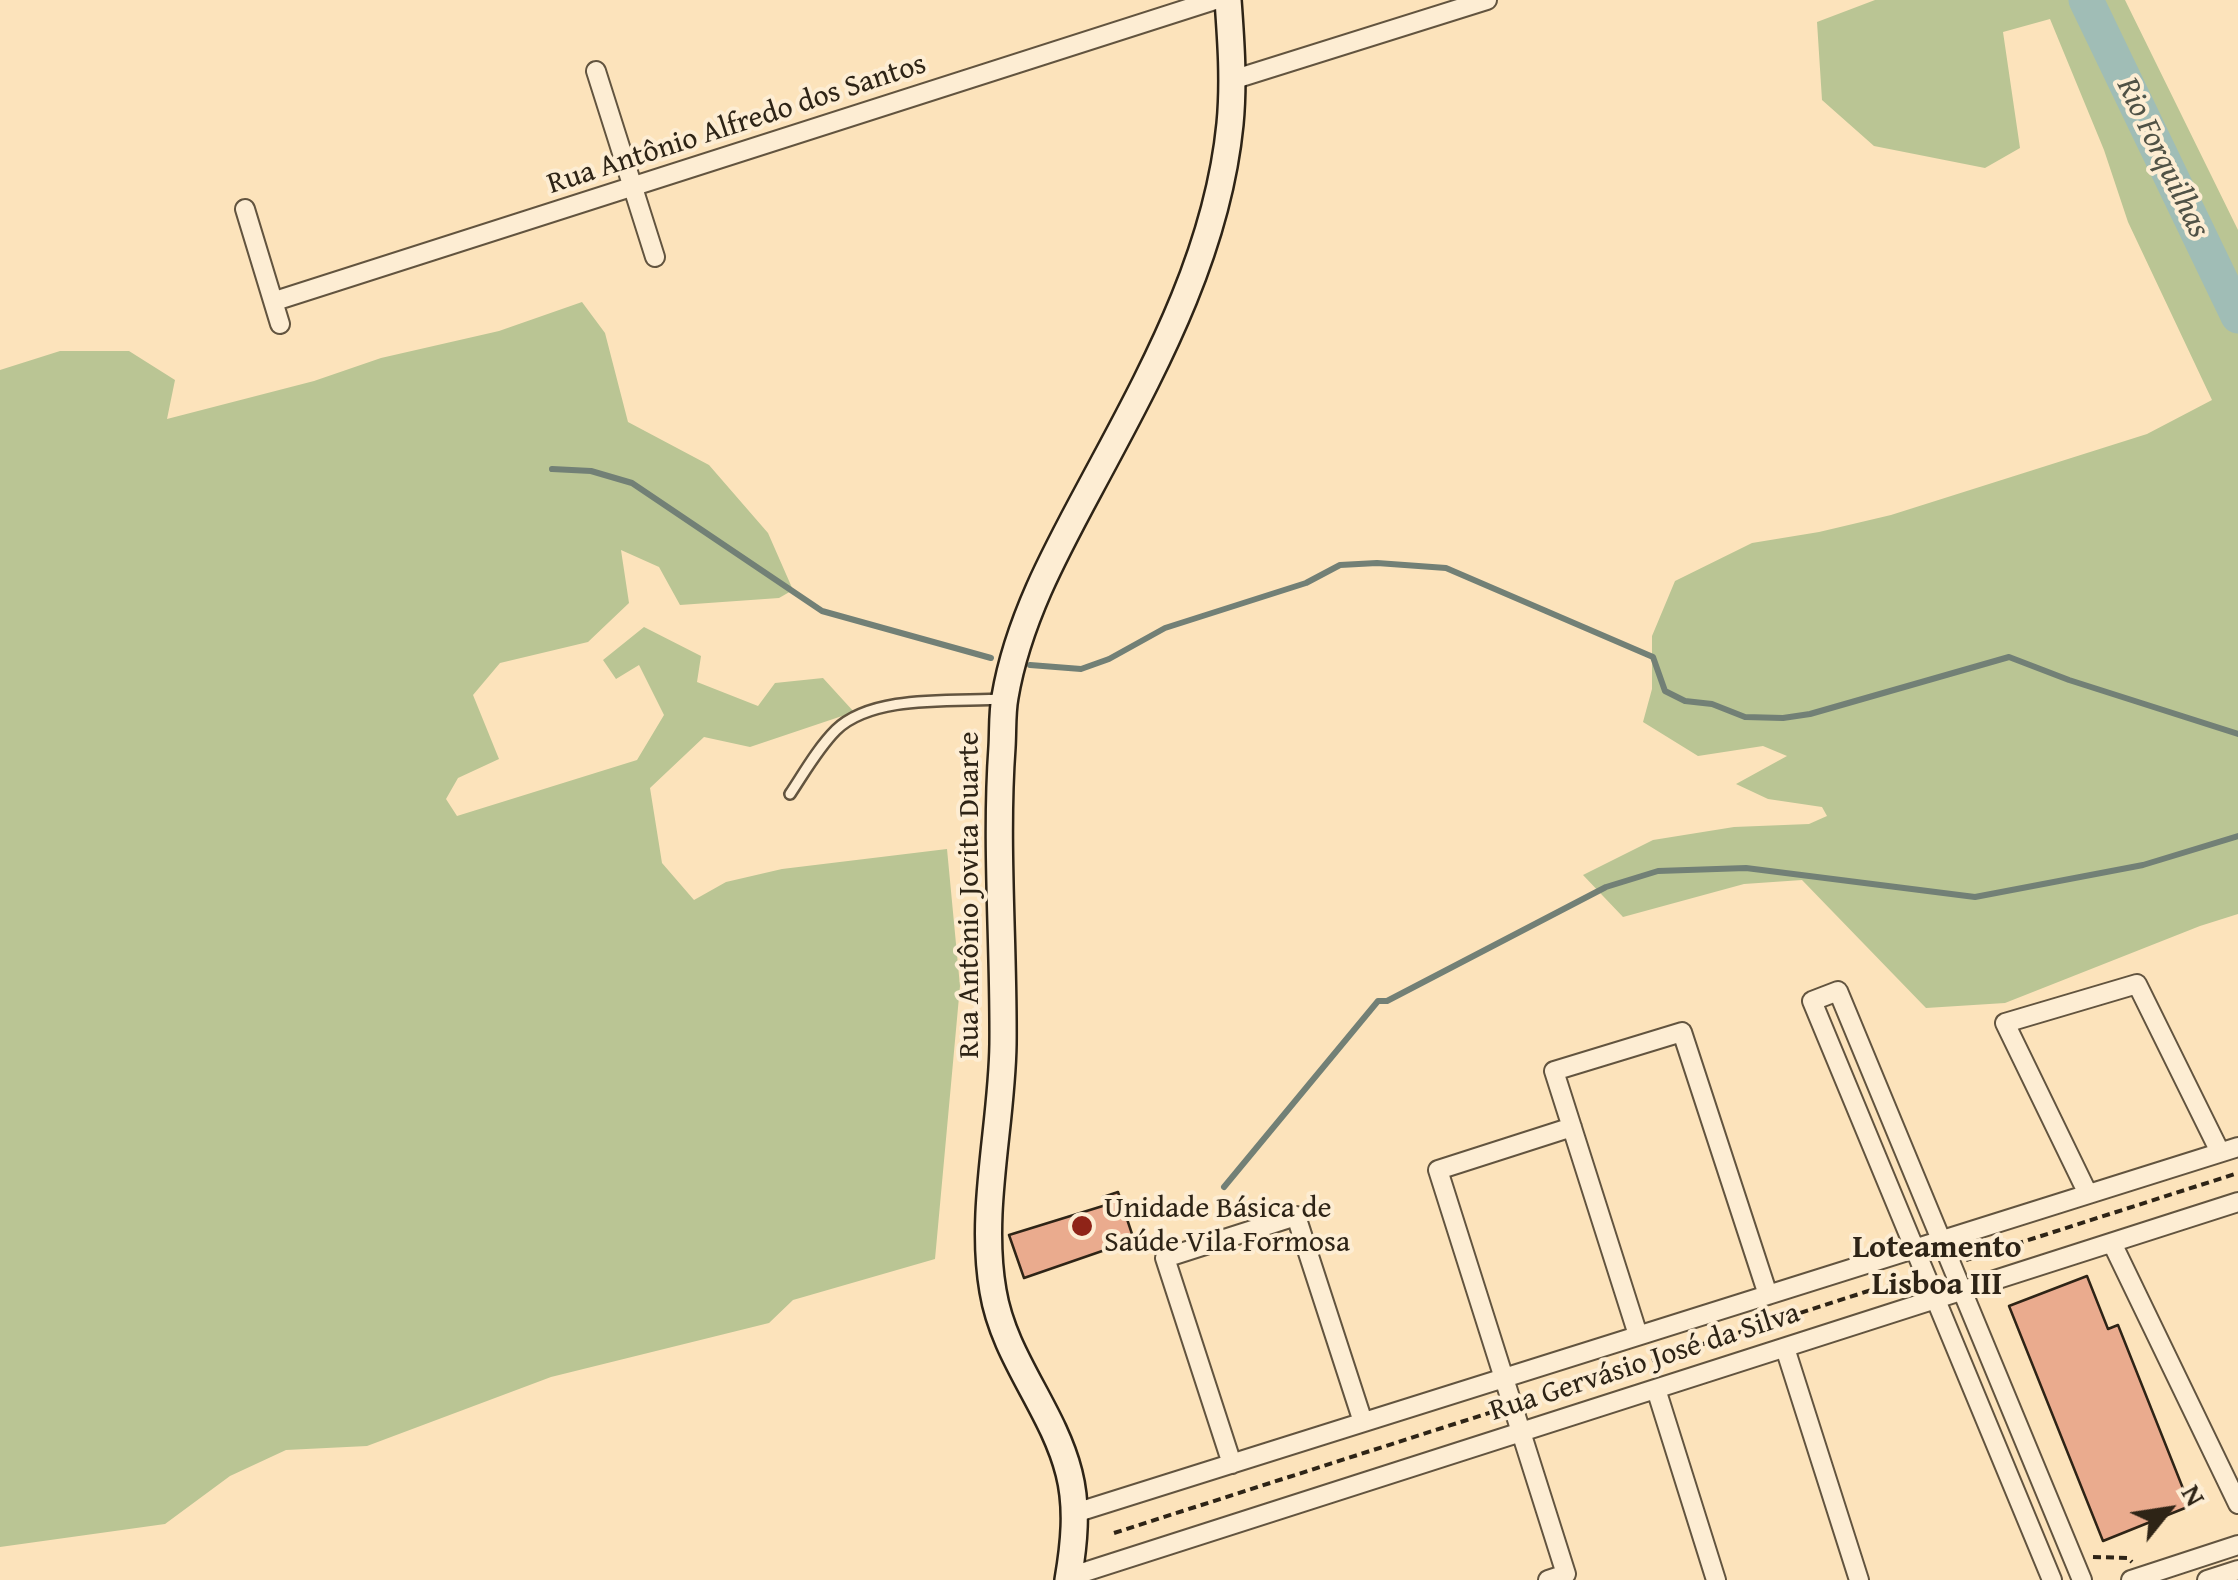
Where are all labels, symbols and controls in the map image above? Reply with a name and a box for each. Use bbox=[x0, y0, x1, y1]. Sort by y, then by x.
street label: Rua Antônio Alfredo dos Santos bbox=[543, 47, 931, 203]
water label: Rio Forquilhas bbox=[2107, 72, 2217, 244]
street label: Rua Antônio Jovita Duarte bbox=[952, 732, 988, 1058]
place label: Unidade Básica de Saúde Vila Formosa bbox=[1104, 1191, 1350, 1262]
marker: Unidade Básica de Saúde Vila Formosa bbox=[1069, 1213, 1095, 1239]
district label: Loteamento Lisboa III bbox=[1852, 1230, 2022, 1305]
street label: Rua Gervásio José da Silva bbox=[1485, 1296, 1805, 1430]
north arrow bbox=[2118, 1460, 2218, 1560]
text: N bbox=[2172, 1476, 2217, 1513]

